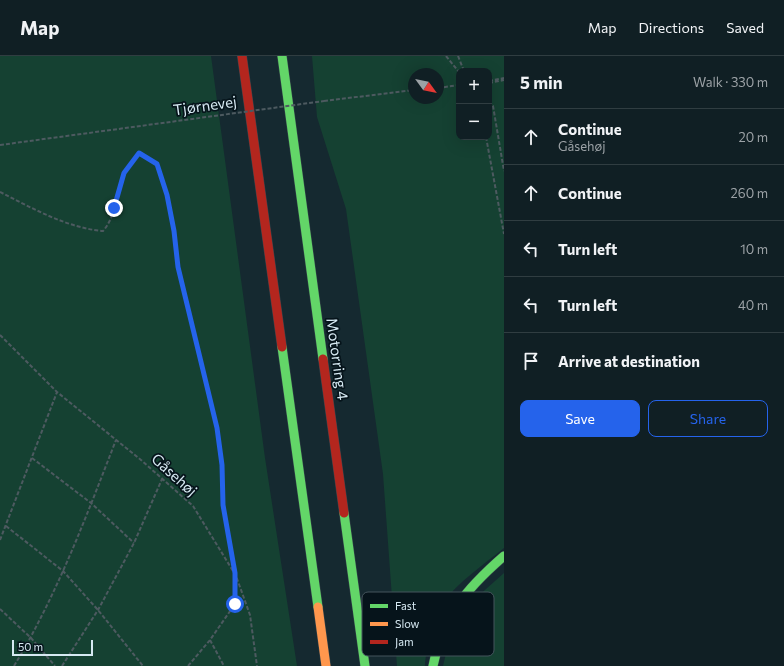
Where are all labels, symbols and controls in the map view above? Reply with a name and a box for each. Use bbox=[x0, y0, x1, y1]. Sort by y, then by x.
text: Map bbox=[20, 16, 59, 39]
text: Map bbox=[588, 19, 617, 36]
text: Directions bbox=[639, 19, 704, 36]
text: Saved bbox=[726, 19, 764, 36]
north arrow bbox=[408, 68, 444, 104]
map controls bbox=[456, 68, 492, 140]
button: + bbox=[456, 68, 492, 104]
text: 5 min bbox=[520, 72, 563, 93]
text: Walk · 330 m bbox=[693, 74, 768, 90]
street label: Tjørnevej bbox=[172, 92, 238, 118]
button: − bbox=[456, 104, 492, 140]
text: Continue bbox=[558, 120, 622, 138]
icon: ahead bbox=[520, 126, 542, 148]
text: 20 m bbox=[739, 129, 768, 145]
text: Gåsehøj bbox=[558, 138, 606, 154]
icon: ahead bbox=[520, 182, 542, 204]
text: Continue bbox=[558, 184, 622, 202]
text: 260 m bbox=[731, 185, 768, 201]
route end bbox=[105, 199, 123, 217]
icon: left bbox=[520, 238, 542, 260]
text: Turn left bbox=[558, 240, 617, 258]
text: 10 m bbox=[740, 241, 768, 257]
icon: left bbox=[520, 294, 542, 316]
text: Turn left bbox=[558, 296, 617, 314]
text: 40 m bbox=[738, 297, 768, 313]
street label: Motorring 4 bbox=[323, 317, 353, 401]
icon: arrive bbox=[520, 350, 542, 372]
text: Arrive at destination bbox=[558, 352, 700, 370]
button: Save bbox=[520, 400, 640, 437]
button: Share bbox=[648, 400, 768, 437]
street label: Gåsehøj bbox=[148, 449, 201, 499]
legend bbox=[362, 592, 494, 656]
route start bbox=[226, 595, 244, 613]
text: Fast bbox=[395, 599, 417, 612]
text: Slow bbox=[395, 617, 420, 630]
text: Jam bbox=[395, 635, 414, 649]
scale bar bbox=[12, 638, 93, 657]
text: 50 m bbox=[18, 640, 43, 653]

